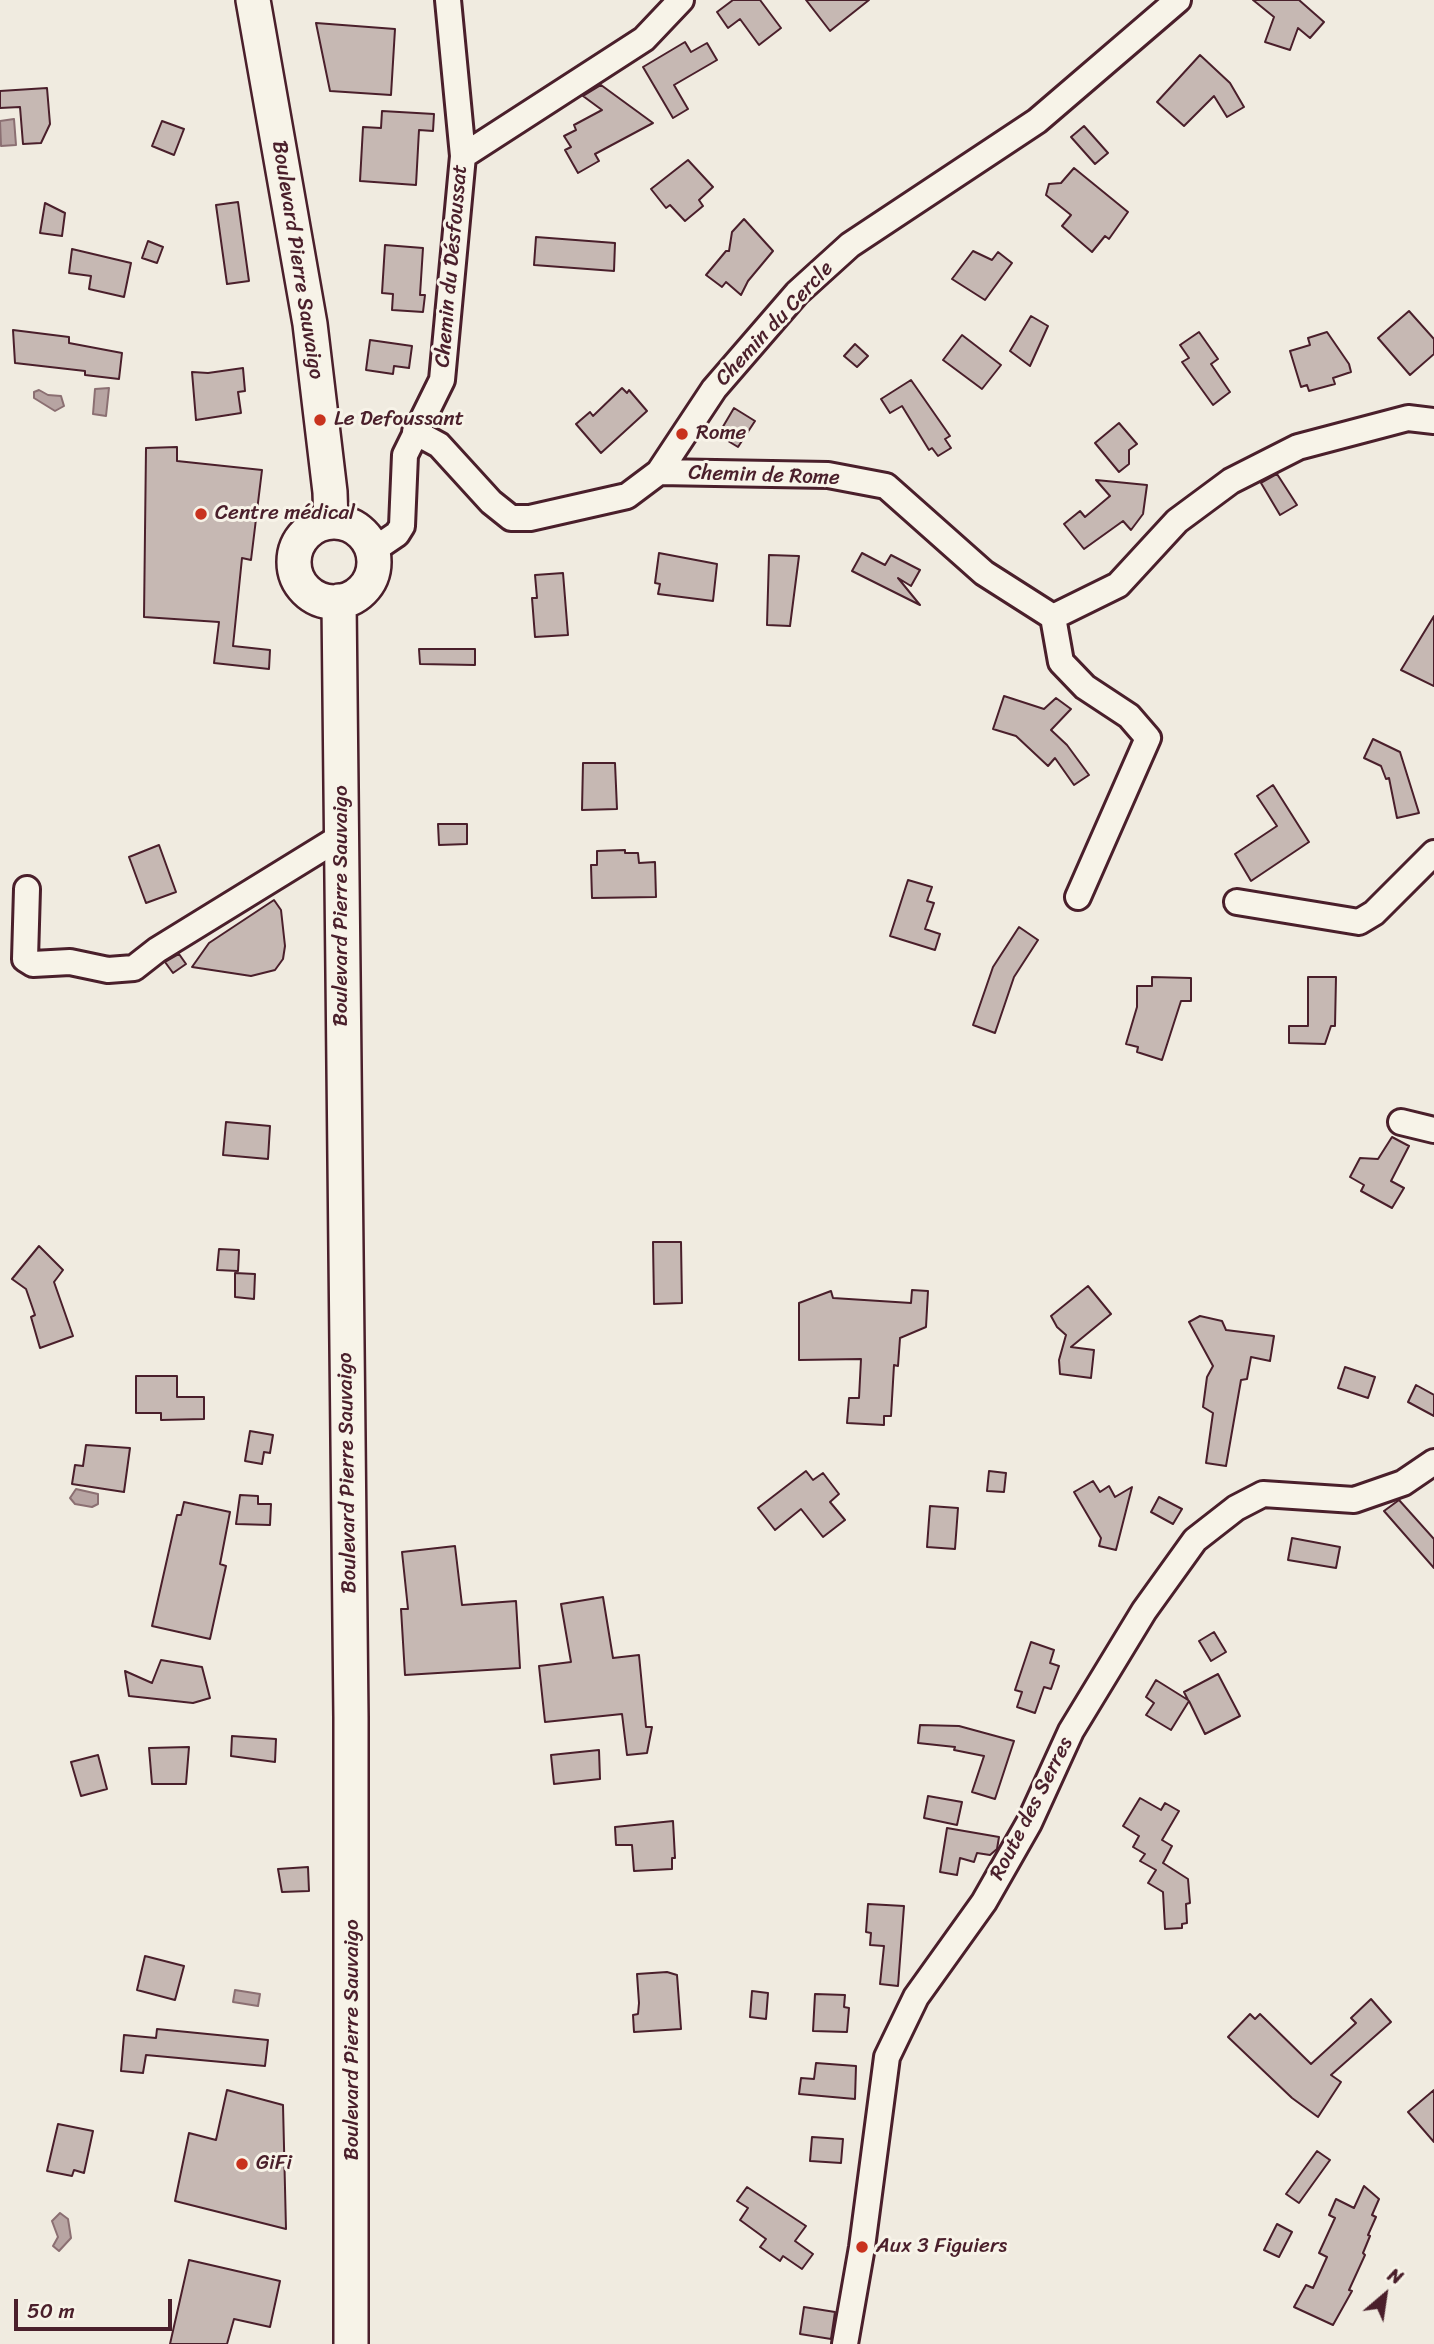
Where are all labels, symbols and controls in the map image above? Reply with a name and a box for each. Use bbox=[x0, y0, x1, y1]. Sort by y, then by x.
street label: Boulevard Pierre Sauvaigo bbox=[266, 139, 328, 381]
street label: Chemin du Désfoussat bbox=[431, 164, 473, 368]
street label: Chemin du Cercle bbox=[711, 256, 839, 392]
place label: Le Defoussant bbox=[334, 407, 464, 433]
marker: Le Defoussant bbox=[312, 412, 328, 428]
place label: Rome bbox=[696, 421, 746, 447]
marker: Rome bbox=[674, 426, 690, 442]
street label: Chemin de Rome bbox=[688, 461, 840, 491]
place label: Centre médical bbox=[215, 501, 355, 527]
marker: Centre médical bbox=[193, 506, 209, 522]
street label: Boulevard Pierre Sauvaigo bbox=[329, 785, 355, 1027]
street label: Boulevard Pierre Sauvaigo bbox=[333, 1352, 363, 1594]
street label: Route des Serres bbox=[985, 1733, 1079, 1885]
street label: Boulevard Pierre Sauvaigo bbox=[340, 1919, 366, 2161]
place label: GiFi bbox=[256, 2151, 292, 2177]
marker: GiFi bbox=[234, 2156, 250, 2172]
place label: Aux 3 Figuiers bbox=[876, 2234, 1007, 2260]
marker: Aux 3 Figuiers bbox=[854, 2239, 870, 2255]
text: N bbox=[1382, 2259, 1409, 2294]
north arrow bbox=[1350, 2260, 1420, 2330]
scale bar bbox=[18, 2284, 175, 2328]
text: 50 m bbox=[27, 2292, 75, 2330]

